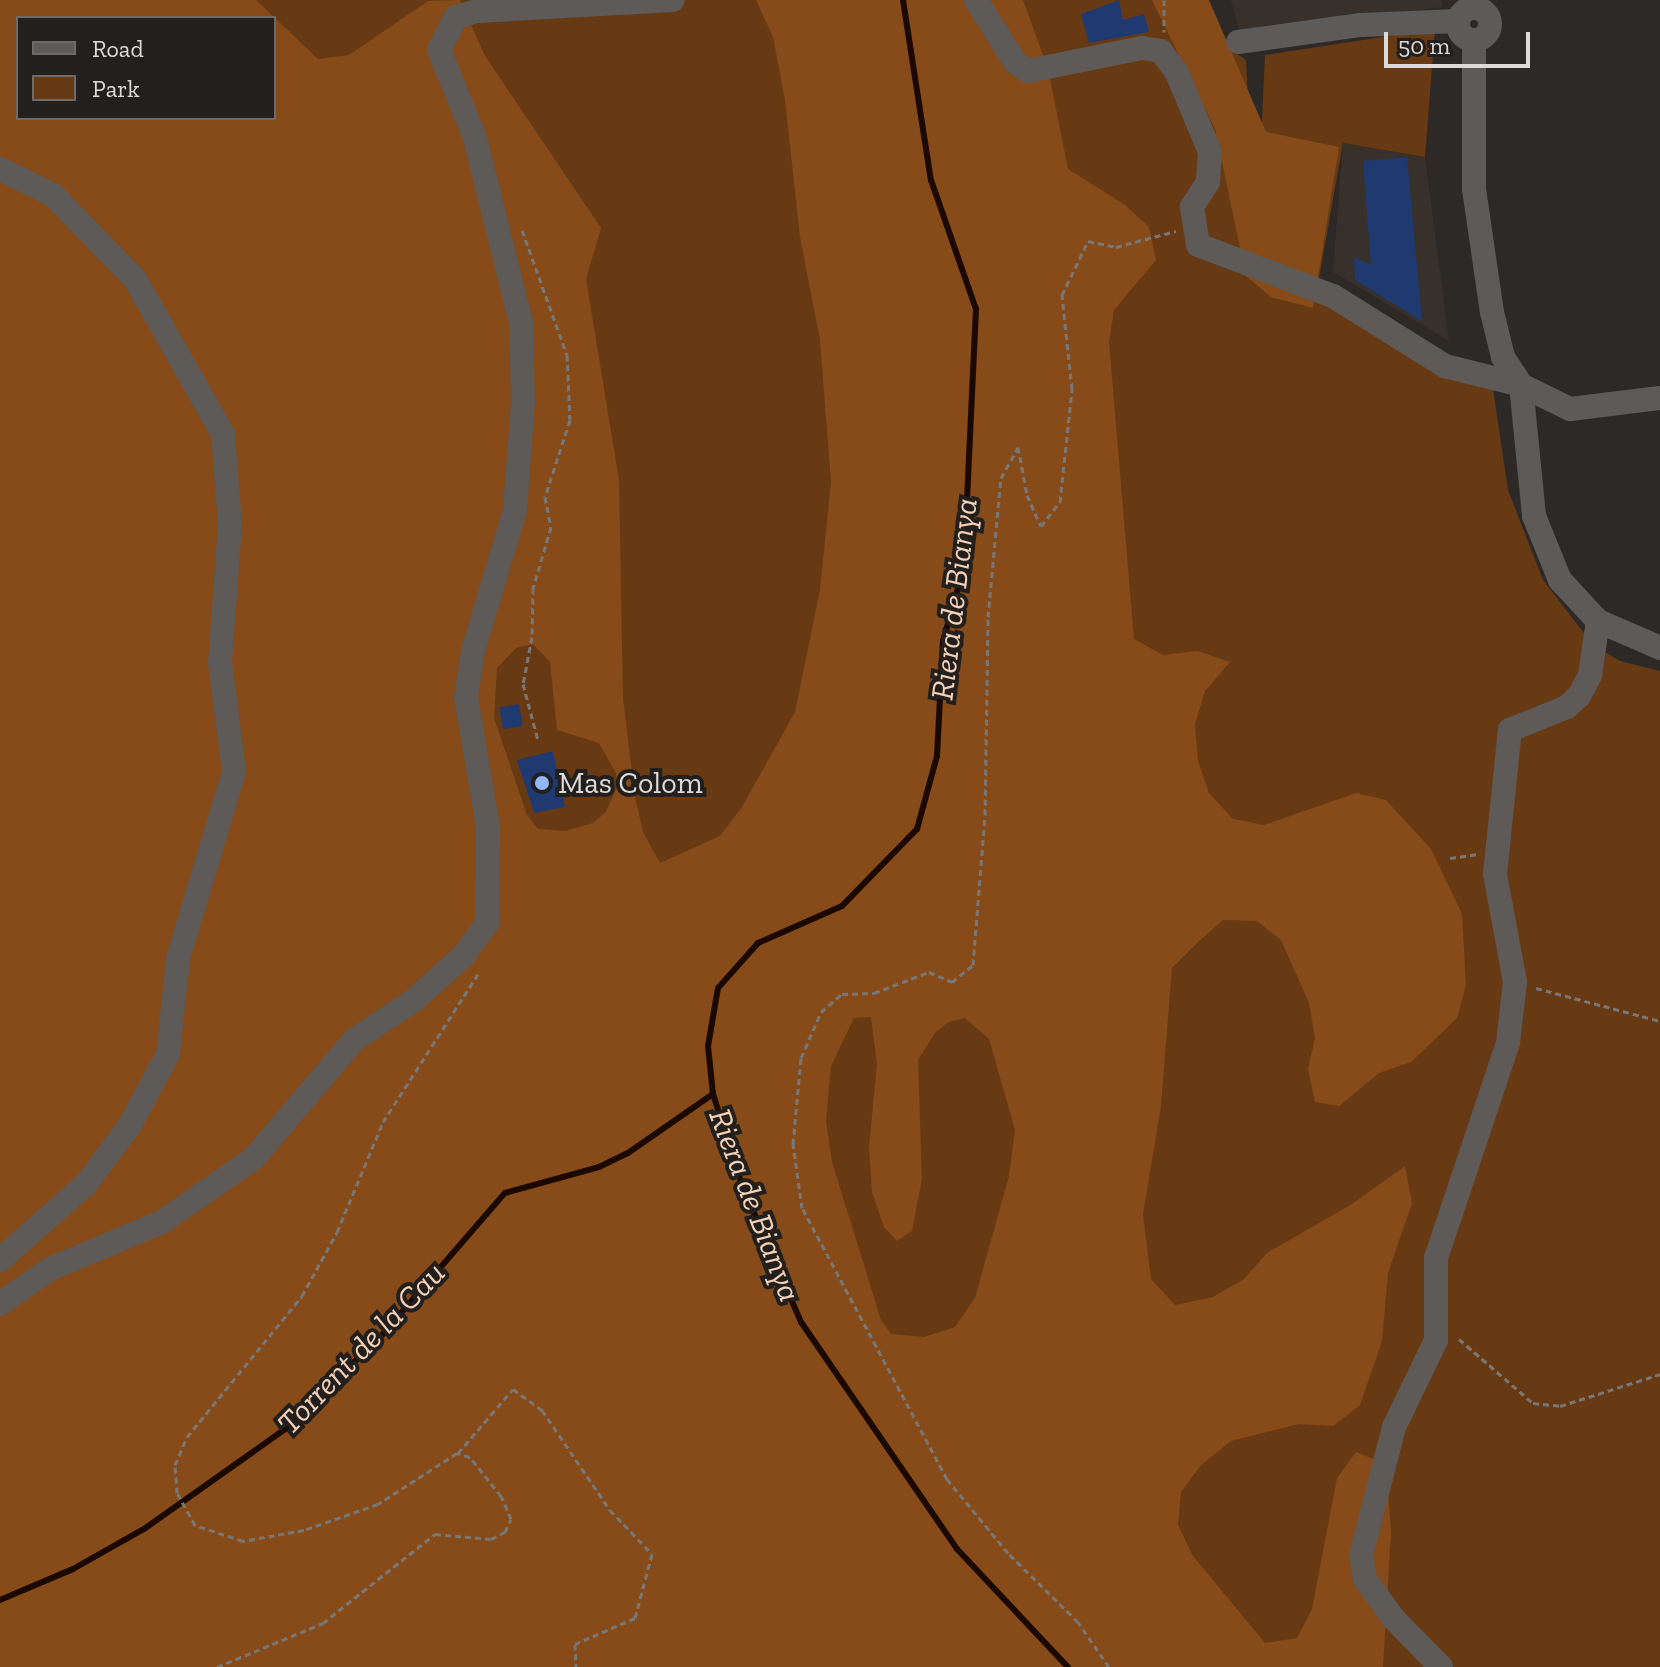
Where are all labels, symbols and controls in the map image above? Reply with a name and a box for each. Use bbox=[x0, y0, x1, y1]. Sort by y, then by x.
legend bbox=[16, 16, 276, 120]
scale bar bbox=[1388, 16, 1534, 66]
text: 50 m bbox=[1398, 31, 1450, 60]
text: Road bbox=[92, 34, 144, 63]
text: Park bbox=[92, 74, 140, 103]
water label: Riera de Bianya bbox=[923, 496, 985, 702]
place label: Mas Colom bbox=[558, 765, 703, 801]
marker: Mas Colom bbox=[533, 774, 551, 792]
water label: Riera de Bianya bbox=[701, 1103, 809, 1307]
water label: Torrent de la Cau bbox=[269, 1254, 453, 1442]

